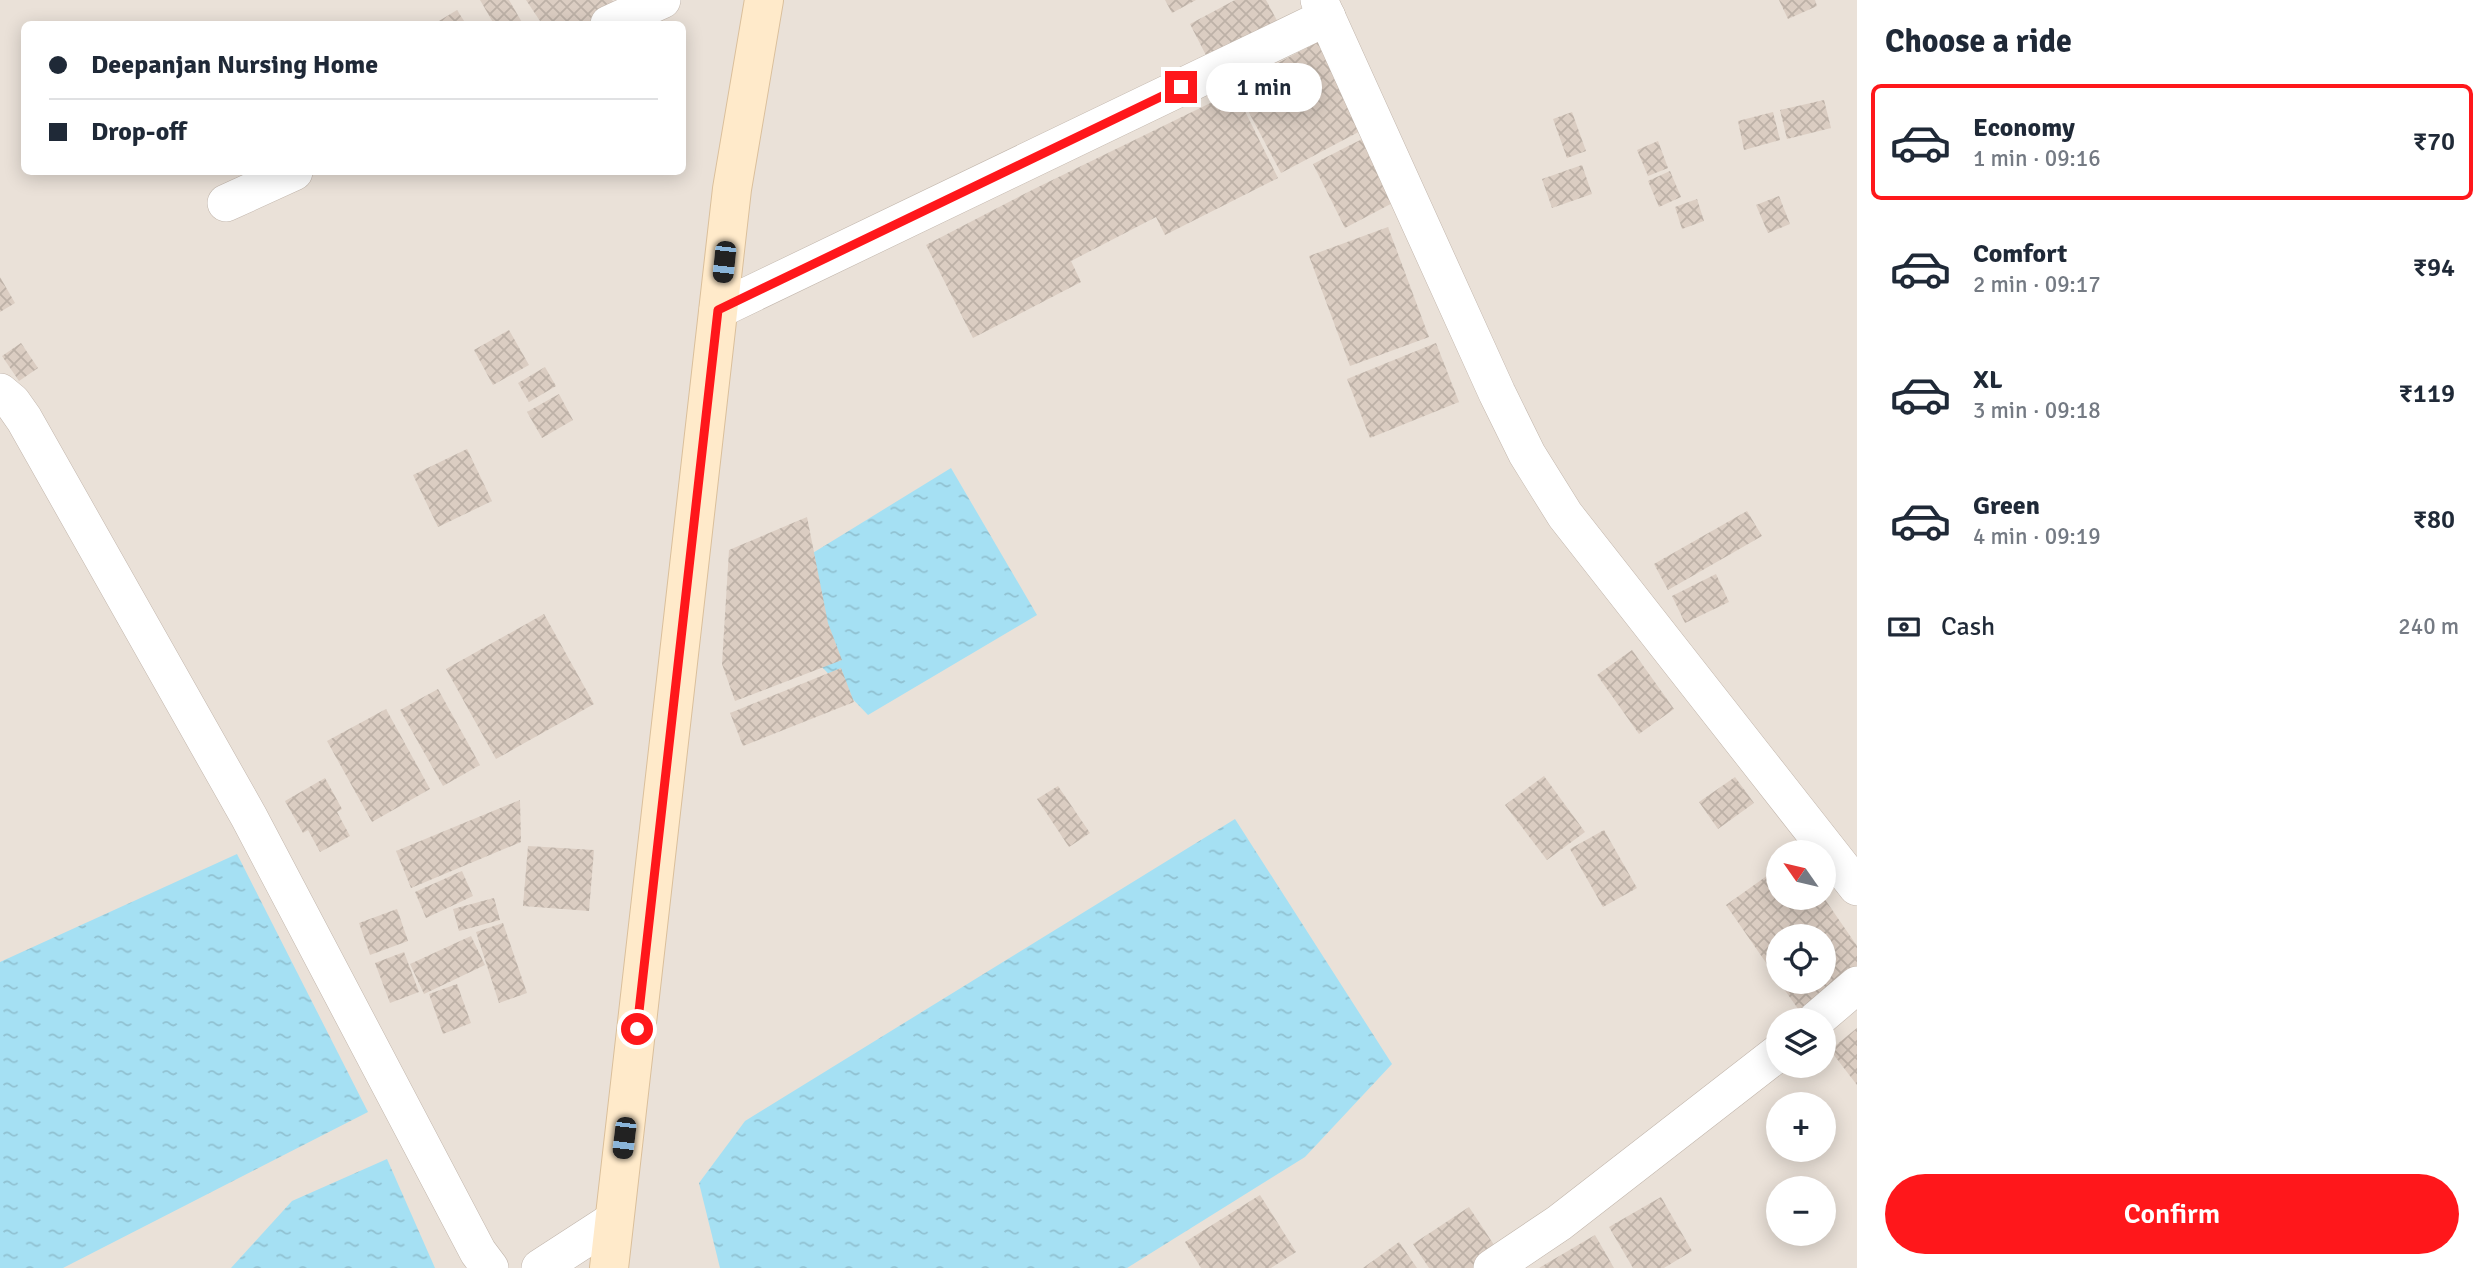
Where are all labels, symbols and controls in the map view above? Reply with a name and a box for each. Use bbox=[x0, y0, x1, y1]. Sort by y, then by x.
text: Choose a ride bbox=[1885, 22, 2072, 61]
text: Deepanjan Nursing Home bbox=[91, 49, 378, 81]
callout: 1 min bbox=[1206, 62, 1321, 112]
route end bbox=[1165, 71, 1197, 103]
text: 1 min bbox=[1236, 73, 1292, 102]
icon: car bbox=[1889, 111, 1952, 174]
text: Economy bbox=[1973, 112, 2075, 144]
text: Drop-off bbox=[91, 116, 187, 148]
text: ₹70 bbox=[2413, 126, 2455, 158]
text: 1 min · 09:16 bbox=[1973, 144, 2101, 173]
icon: car bbox=[1889, 237, 1952, 300]
text: Comfort bbox=[1973, 238, 2067, 270]
car bbox=[712, 240, 737, 284]
text: ₹94 bbox=[2413, 252, 2455, 284]
text: 2 min · 09:17 bbox=[1973, 270, 2101, 299]
icon: car bbox=[1889, 363, 1952, 426]
text: XL bbox=[1973, 364, 2003, 396]
text: ₹119 bbox=[2399, 378, 2455, 410]
text: 3 min · 09:18 bbox=[1973, 396, 2101, 425]
icon: car bbox=[1889, 489, 1952, 552]
text: Green bbox=[1973, 490, 2040, 522]
text: ₹80 bbox=[2413, 504, 2455, 536]
text: 4 min · 09:19 bbox=[1973, 522, 2101, 551]
icon: cash bbox=[1885, 608, 1923, 646]
text: Cash bbox=[1941, 611, 1995, 643]
text: 240 m bbox=[2398, 612, 2459, 641]
north arrow bbox=[1766, 840, 1836, 910]
map controls bbox=[1766, 840, 1836, 1246]
button: locate bbox=[1766, 924, 1836, 994]
button: layers bbox=[1766, 1008, 1836, 1078]
route start bbox=[621, 1013, 653, 1045]
button: + bbox=[1766, 1092, 1836, 1162]
car bbox=[612, 1116, 637, 1160]
button: Confirm bbox=[1885, 1174, 2459, 1254]
button: − bbox=[1766, 1176, 1836, 1246]

